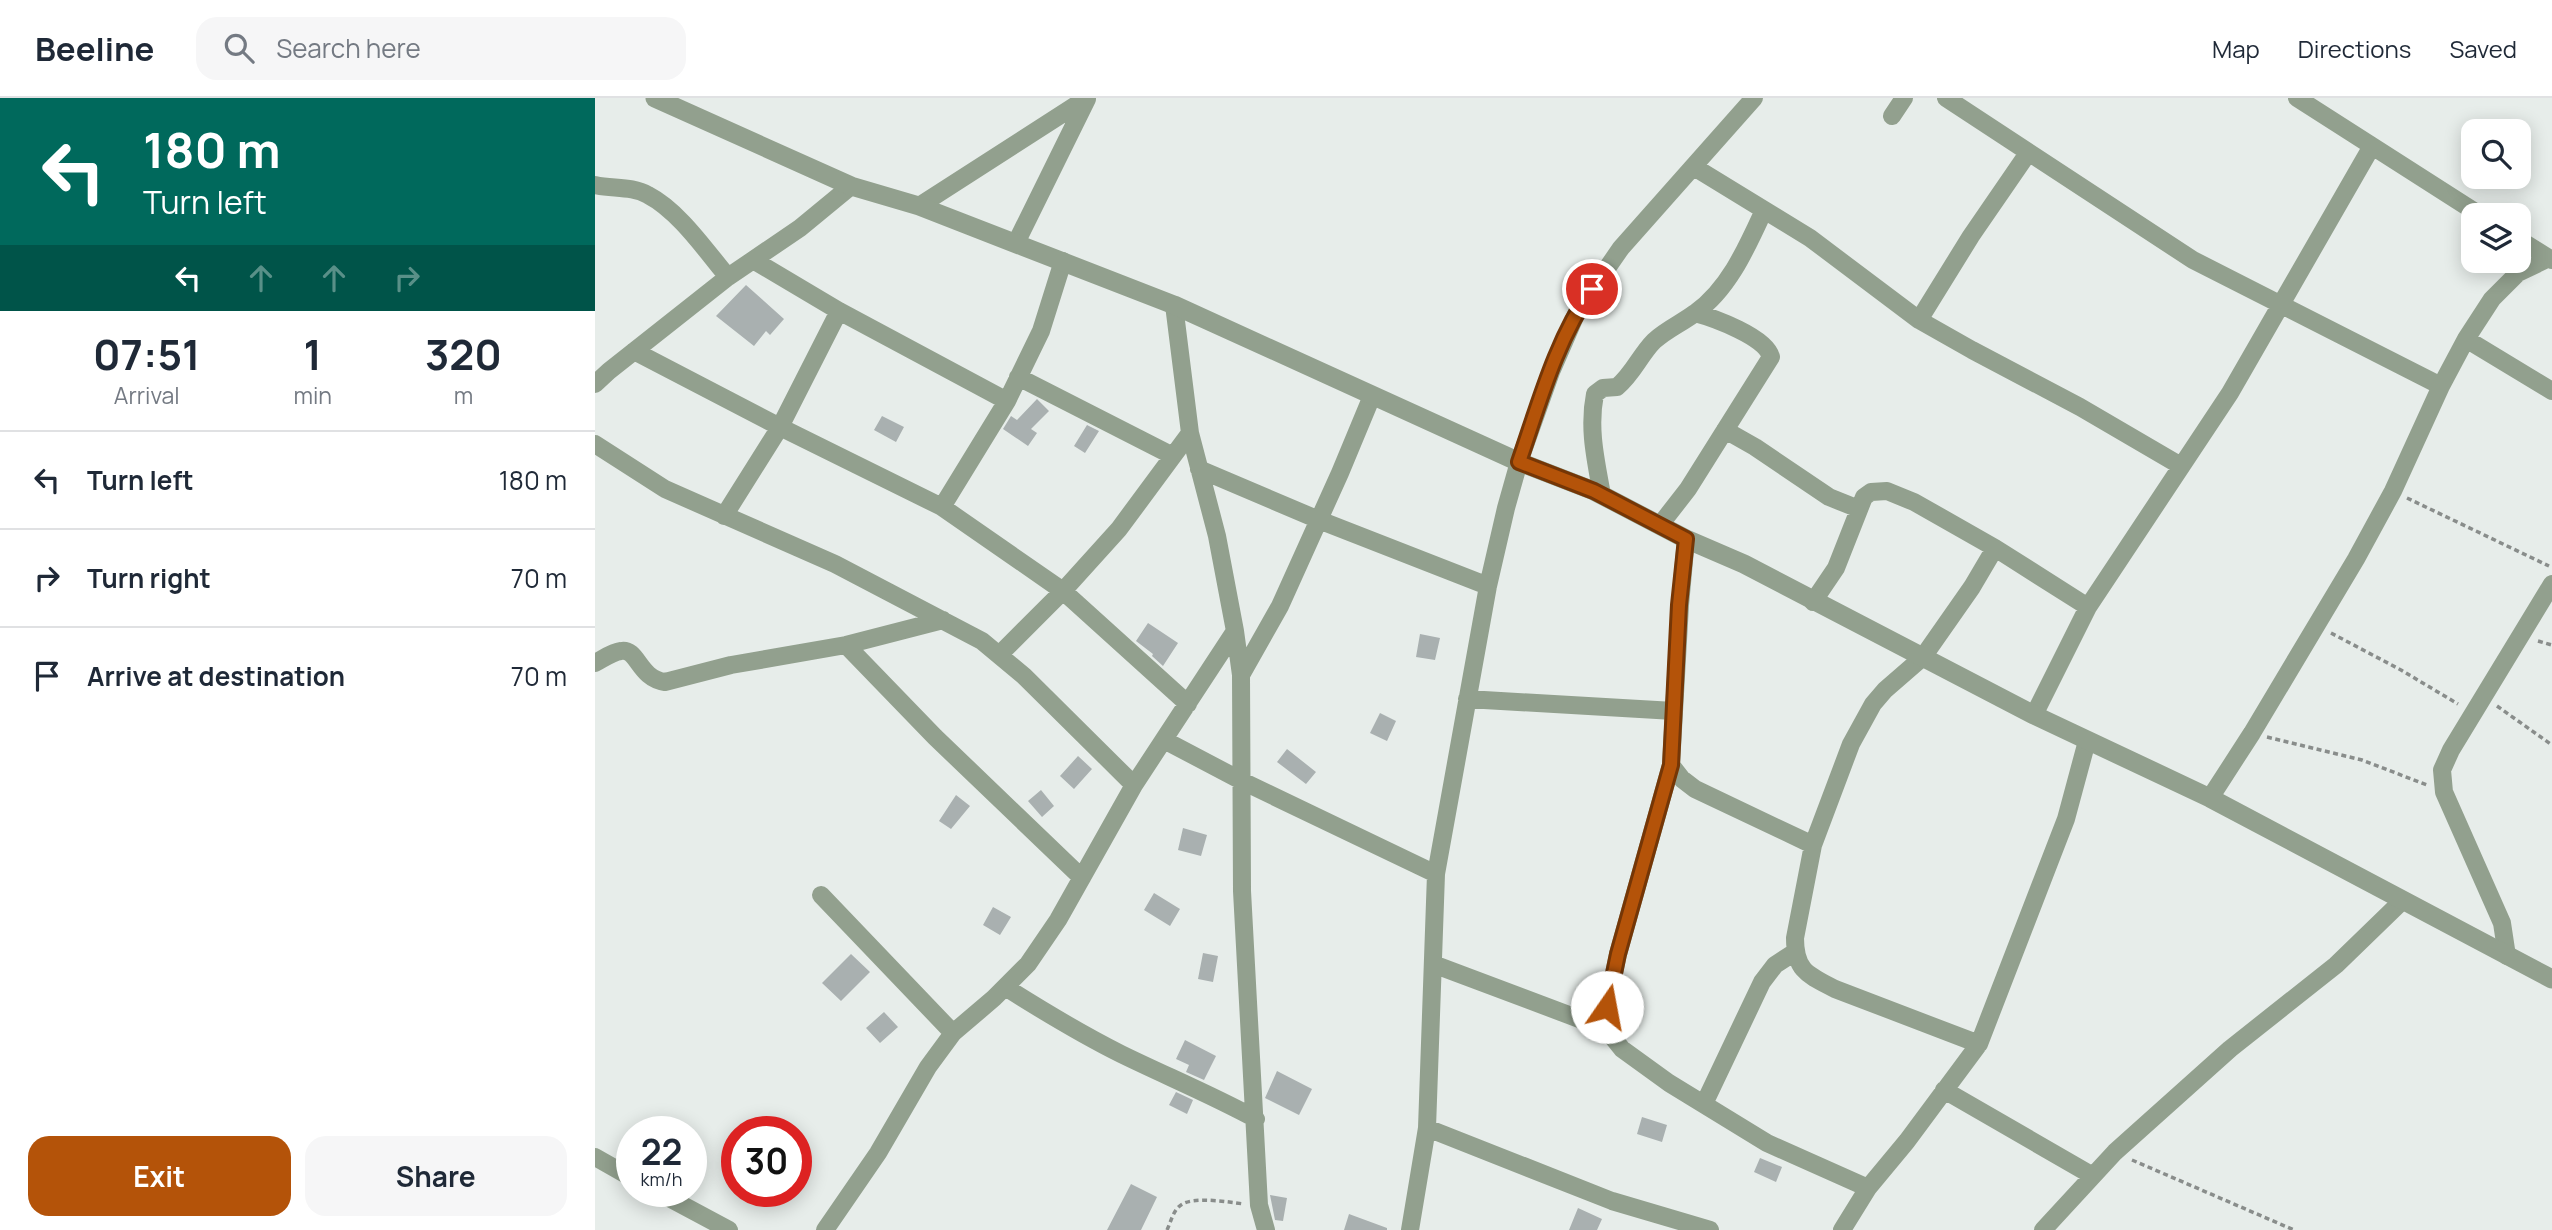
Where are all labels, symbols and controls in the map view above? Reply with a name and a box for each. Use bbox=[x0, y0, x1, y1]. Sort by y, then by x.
search box bbox=[196, 17, 686, 80]
text: Beeline bbox=[35, 26, 154, 71]
icon: search bbox=[220, 29, 258, 67]
text: Search here bbox=[276, 30, 421, 66]
text: Map bbox=[2212, 32, 2260, 65]
text: Directions bbox=[2298, 32, 2411, 65]
text: Saved bbox=[2449, 32, 2517, 65]
text: 180 m bbox=[143, 116, 281, 183]
map controls bbox=[2461, 119, 2531, 273]
button: search bbox=[2461, 119, 2531, 189]
icon: left bbox=[28, 126, 119, 217]
text: Turn left bbox=[143, 180, 267, 224]
button: layers bbox=[2461, 203, 2531, 273]
icon: left bbox=[169, 259, 207, 297]
icon: ahead bbox=[242, 259, 280, 297]
icon: ahead bbox=[315, 259, 353, 297]
icon: right bbox=[388, 259, 426, 297]
pin bbox=[1562, 259, 1622, 319]
icon: arrive bbox=[1573, 270, 1611, 308]
text: 07:51 bbox=[93, 325, 200, 383]
text: 1 bbox=[303, 325, 322, 383]
text: 320 bbox=[425, 325, 502, 383]
text: Arrival bbox=[114, 379, 180, 411]
text: min bbox=[293, 379, 332, 411]
text: m bbox=[454, 379, 473, 411]
icon: left bbox=[28, 461, 66, 499]
text: Turn left bbox=[87, 462, 194, 498]
text: 180 m bbox=[499, 462, 567, 498]
icon: right bbox=[28, 559, 66, 597]
text: Turn right bbox=[87, 560, 211, 596]
text: 70 m bbox=[511, 560, 567, 596]
icon: arrive bbox=[28, 657, 66, 695]
text: Arrive at destination bbox=[87, 658, 345, 694]
text: 70 m bbox=[511, 658, 567, 694]
position arrow bbox=[1570, 970, 1644, 1044]
speed limit sign: 30 bbox=[721, 1116, 812, 1207]
text: 22 bbox=[641, 1128, 682, 1176]
button: Exit bbox=[28, 1136, 291, 1216]
button: Share bbox=[305, 1136, 567, 1216]
text: km/h bbox=[641, 1167, 682, 1191]

